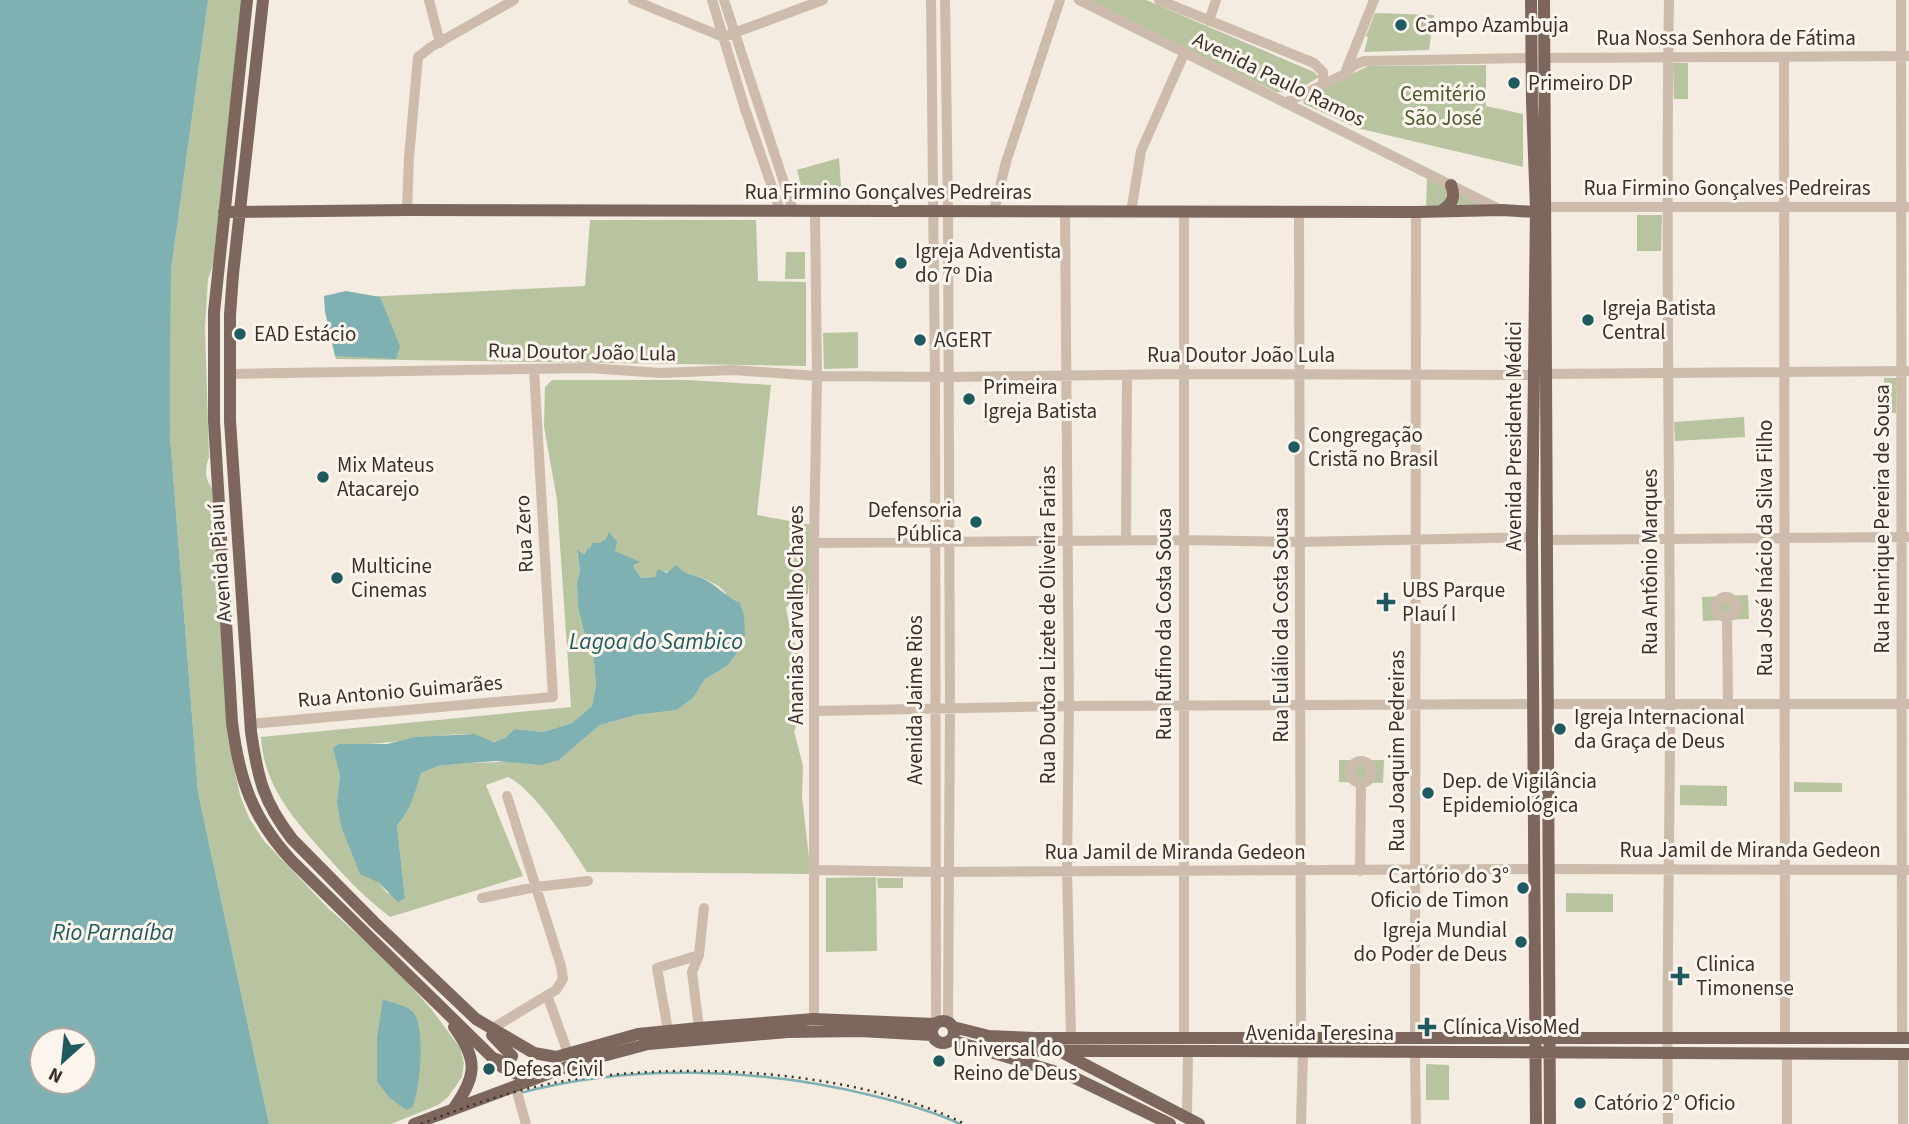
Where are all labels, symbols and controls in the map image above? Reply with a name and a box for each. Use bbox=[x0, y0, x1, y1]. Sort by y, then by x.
place label: Campo Azambuja bbox=[1415, 10, 1569, 40]
marker: Campo Azambuja bbox=[1393, 17, 1409, 33]
street label: Rua Nossa Senhora de Fátima bbox=[1596, 23, 1856, 53]
street label: Avenida Paulo Ramos bbox=[1188, 24, 1370, 134]
place label: Primeiro DP bbox=[1528, 68, 1633, 98]
marker: Primeiro DP bbox=[1506, 75, 1522, 91]
park label: Cemitério São José bbox=[1400, 79, 1486, 133]
street label: Rua Firmino Gonçalves Pedreiras bbox=[1583, 173, 1871, 203]
street label: Rua Firmino Gonçalves Pedreiras bbox=[744, 177, 1032, 207]
place label: Igreja Adventista do 7º Dia bbox=[915, 236, 1061, 290]
marker: Igreja Adventista do 7º Dia bbox=[893, 255, 909, 271]
place label: Igreja Batista Central bbox=[1602, 293, 1716, 347]
marker: Igreja Batista Central bbox=[1580, 312, 1596, 328]
place label: EAD Estácio bbox=[254, 319, 356, 349]
street label: Avenida Presidente Médici bbox=[1499, 321, 1529, 551]
place label: AGERT bbox=[934, 325, 992, 355]
marker: EAD Estácio bbox=[232, 326, 248, 342]
marker: AGERT bbox=[912, 332, 928, 348]
street label: Rua Doutor João Lula bbox=[488, 335, 676, 369]
street label: Rua Doutor João Lula bbox=[1147, 340, 1335, 370]
place label: Primeira Igreja Batista bbox=[983, 372, 1097, 426]
street label: Rua Henrique Pereira de Sousa bbox=[1867, 384, 1897, 654]
marker: Primeira Igreja Batista bbox=[961, 391, 977, 407]
place label: Congregação Cristã no Brasil bbox=[1308, 420, 1438, 474]
street label: Rua José Inácio da Silva Filho bbox=[1750, 420, 1780, 676]
marker: Congregação Cristã no Brasil bbox=[1286, 439, 1302, 455]
place label: Mix Mateus Atacarejo bbox=[337, 450, 434, 504]
street label: Rua Doutora Lizete de Oliveira Farias bbox=[1033, 465, 1063, 785]
street label: Rua Antônio Marques bbox=[1635, 468, 1665, 655]
marker: Mix Mateus Atacarejo bbox=[315, 469, 331, 485]
street label: Rua Zero bbox=[507, 494, 541, 574]
place label: Defensoria Pública bbox=[868, 495, 962, 549]
street label: Avenida Piauí bbox=[201, 502, 239, 623]
street label: Ananias Carvalho Chaves bbox=[781, 505, 811, 725]
street label: Rua Eulálio da Costa Sousa bbox=[1266, 507, 1296, 743]
street label: Rua Rufino da Costa Sousa bbox=[1149, 508, 1179, 740]
marker: Defensoria Pública bbox=[968, 514, 984, 530]
place label: Multicine Cinemas bbox=[351, 551, 432, 605]
marker: Multicine Cinemas bbox=[329, 570, 345, 586]
place label: UBS Parque PIauí I bbox=[1402, 575, 1505, 629]
marker: UBS Parque PIauí I bbox=[1376, 592, 1396, 612]
street label: Avenida Jaime Rios bbox=[900, 615, 930, 785]
water label: Lagoa do Sambico bbox=[569, 625, 743, 658]
street label: Rua Joaquim Pedreiras bbox=[1382, 650, 1412, 852]
street label: Rua Antonio Guimarães bbox=[296, 667, 504, 715]
place label: Igreja Internacional da Graça de Deus bbox=[1574, 702, 1745, 756]
marker: Igreja Internacional da Graça de Deus bbox=[1552, 721, 1568, 737]
place label: Dep. de Vigilância Epidemiológica bbox=[1442, 766, 1597, 820]
marker: Dep. de Vigilância Epidemiológica bbox=[1420, 785, 1436, 801]
street label: Rua Jamil de Miranda Gedeon bbox=[1619, 835, 1881, 865]
street label: Rua Jamil de Miranda Gedeon bbox=[1044, 837, 1306, 867]
place label: Cartório do 3° Oficio de Timon bbox=[1370, 861, 1509, 915]
marker: Cartório do 3° Oficio de Timon bbox=[1515, 880, 1531, 896]
place label: Igreja Mundial do Poder de Deus bbox=[1354, 915, 1507, 969]
water label: Rio Parnaíba bbox=[52, 916, 174, 949]
marker: Igreja Mundial do Poder de Deus bbox=[1513, 934, 1529, 950]
place label: Clinica Timonense bbox=[1696, 949, 1794, 1003]
marker: Clinica Timonense bbox=[1670, 966, 1690, 986]
place label: Clínica VisoMed bbox=[1443, 1012, 1580, 1042]
marker: Clínica VisoMed bbox=[1417, 1017, 1437, 1037]
street label: Avenida Teresina bbox=[1246, 1018, 1394, 1048]
north arrow bbox=[28, 1026, 98, 1096]
place label: Universal do Reino de Deus bbox=[953, 1034, 1077, 1088]
marker: Universal do Reino de Deus bbox=[931, 1053, 947, 1069]
place label: Defesa Civil bbox=[503, 1054, 604, 1084]
text: N bbox=[44, 1060, 68, 1090]
marker: Defesa Civil bbox=[481, 1061, 497, 1077]
place label: Catório 2° Oficio bbox=[1594, 1088, 1735, 1118]
marker: Catório 2° Oficio bbox=[1572, 1095, 1588, 1111]

